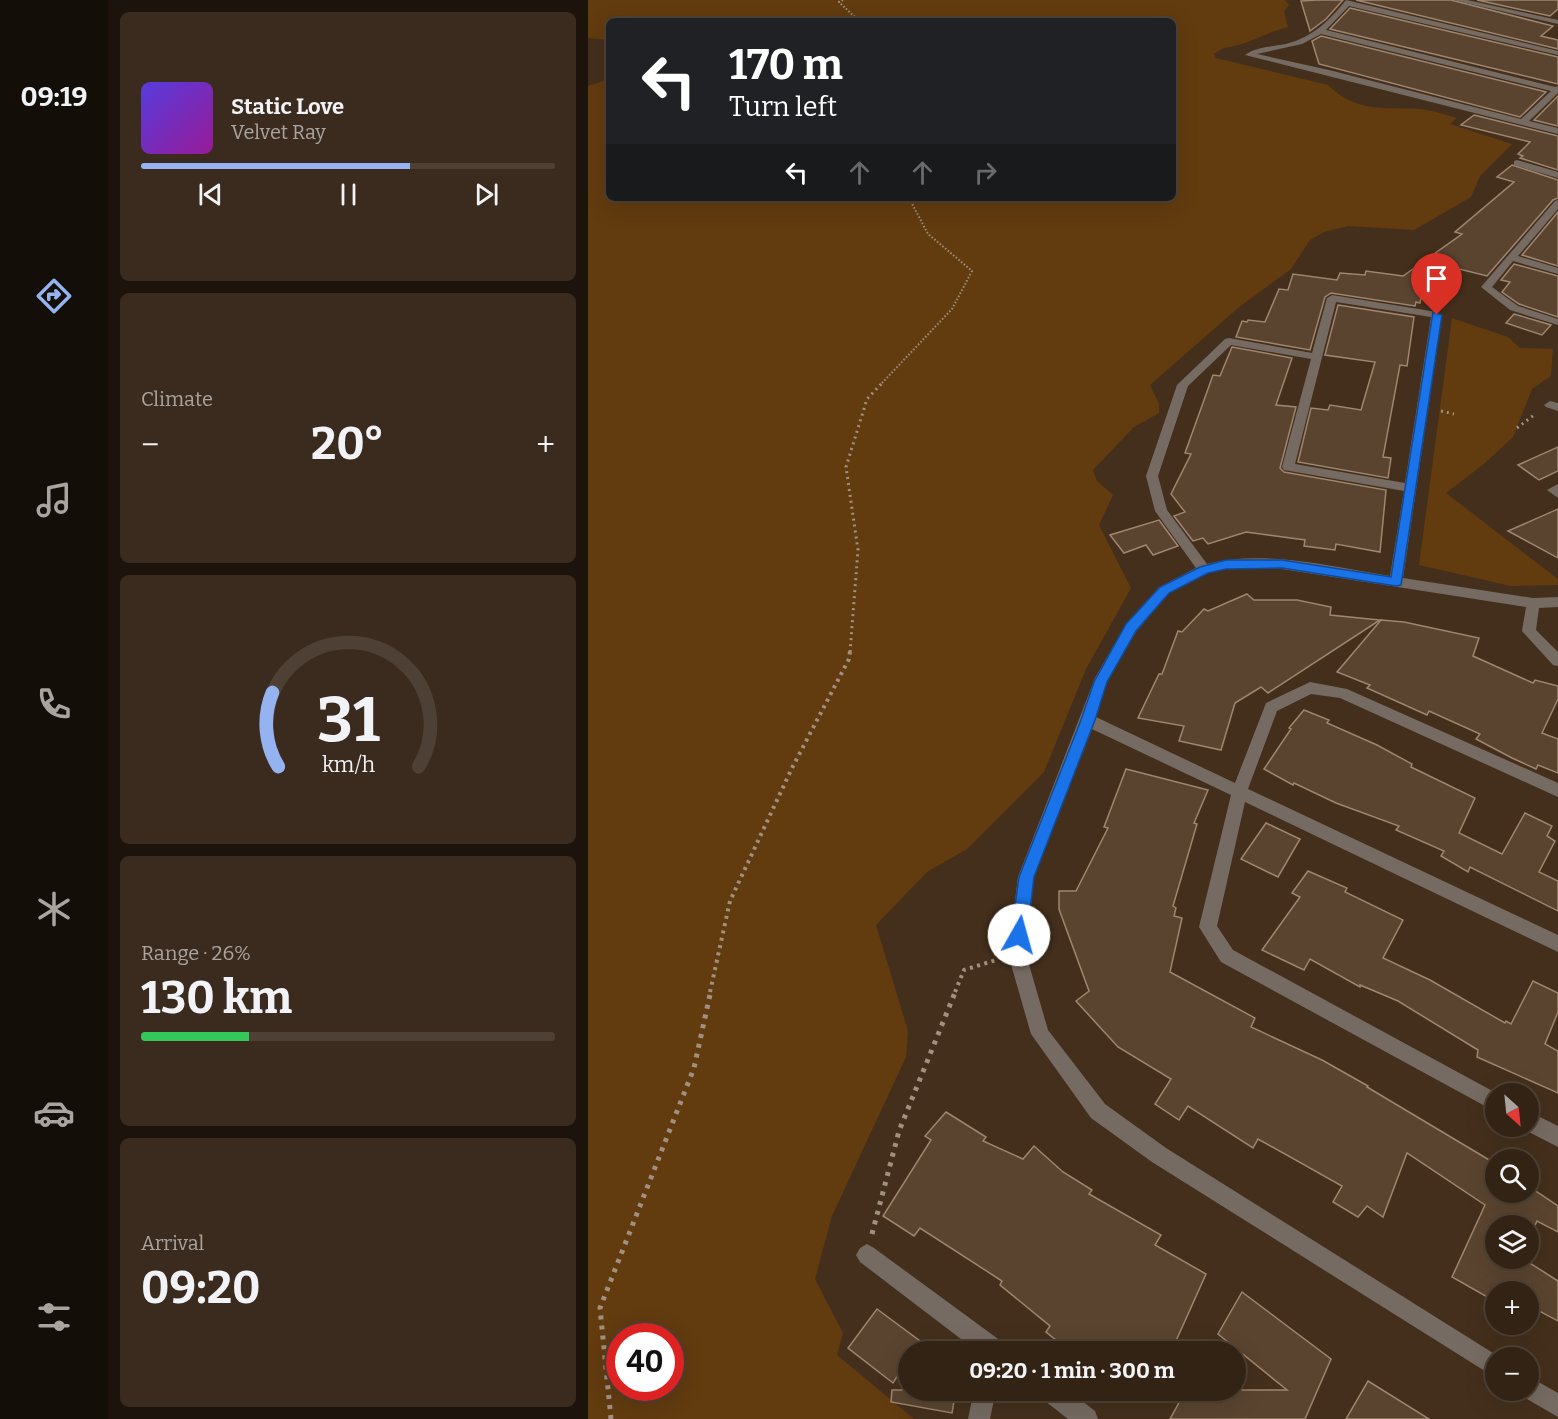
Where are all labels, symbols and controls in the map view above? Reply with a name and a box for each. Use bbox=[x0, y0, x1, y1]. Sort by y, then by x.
text: 170 m bbox=[729, 40, 843, 90]
icon: left bbox=[630, 42, 708, 120]
text: 09:19 bbox=[20, 81, 88, 113]
text: Turn left bbox=[729, 91, 837, 123]
text: Static Love bbox=[231, 93, 344, 120]
text: Velvet Ray bbox=[231, 120, 326, 144]
icon: left bbox=[780, 156, 813, 189]
icon: ahead bbox=[843, 156, 876, 189]
icon: ahead bbox=[906, 156, 939, 189]
icon: right bbox=[969, 156, 1002, 189]
icon: previous bbox=[194, 178, 227, 211]
icon: pause bbox=[332, 178, 365, 211]
icon: next bbox=[470, 178, 503, 211]
pin bbox=[1411, 253, 1462, 315]
icon: arrive bbox=[1420, 262, 1453, 295]
icon: directions bbox=[33, 275, 75, 317]
text: Climate bbox=[141, 387, 213, 411]
text: 20° bbox=[311, 417, 384, 471]
text: − bbox=[141, 425, 159, 465]
text: + bbox=[536, 425, 555, 465]
icon: music bbox=[33, 479, 75, 521]
icon: phone bbox=[33, 683, 75, 725]
text: 31 bbox=[317, 683, 379, 758]
text: km/h bbox=[321, 752, 375, 778]
icon: climate bbox=[33, 888, 75, 930]
position arrow bbox=[987, 903, 1051, 967]
text: Range · 26% bbox=[141, 941, 251, 965]
text: 130 km bbox=[141, 971, 292, 1025]
north arrow bbox=[1485, 1083, 1539, 1137]
map controls bbox=[1485, 1083, 1539, 1401]
icon: car bbox=[33, 1092, 75, 1134]
button: search bbox=[1485, 1149, 1539, 1203]
button: layers bbox=[1485, 1215, 1539, 1269]
text: Arrival bbox=[141, 1231, 204, 1255]
text: 09:20 bbox=[141, 1261, 261, 1315]
button: + bbox=[1485, 1281, 1539, 1335]
icon: filters bbox=[33, 1296, 75, 1338]
speed limit sign: 40 bbox=[606, 1323, 684, 1401]
button: − bbox=[1485, 1347, 1539, 1401]
text: 09:20 · 1 min · 300 m bbox=[969, 1357, 1175, 1384]

